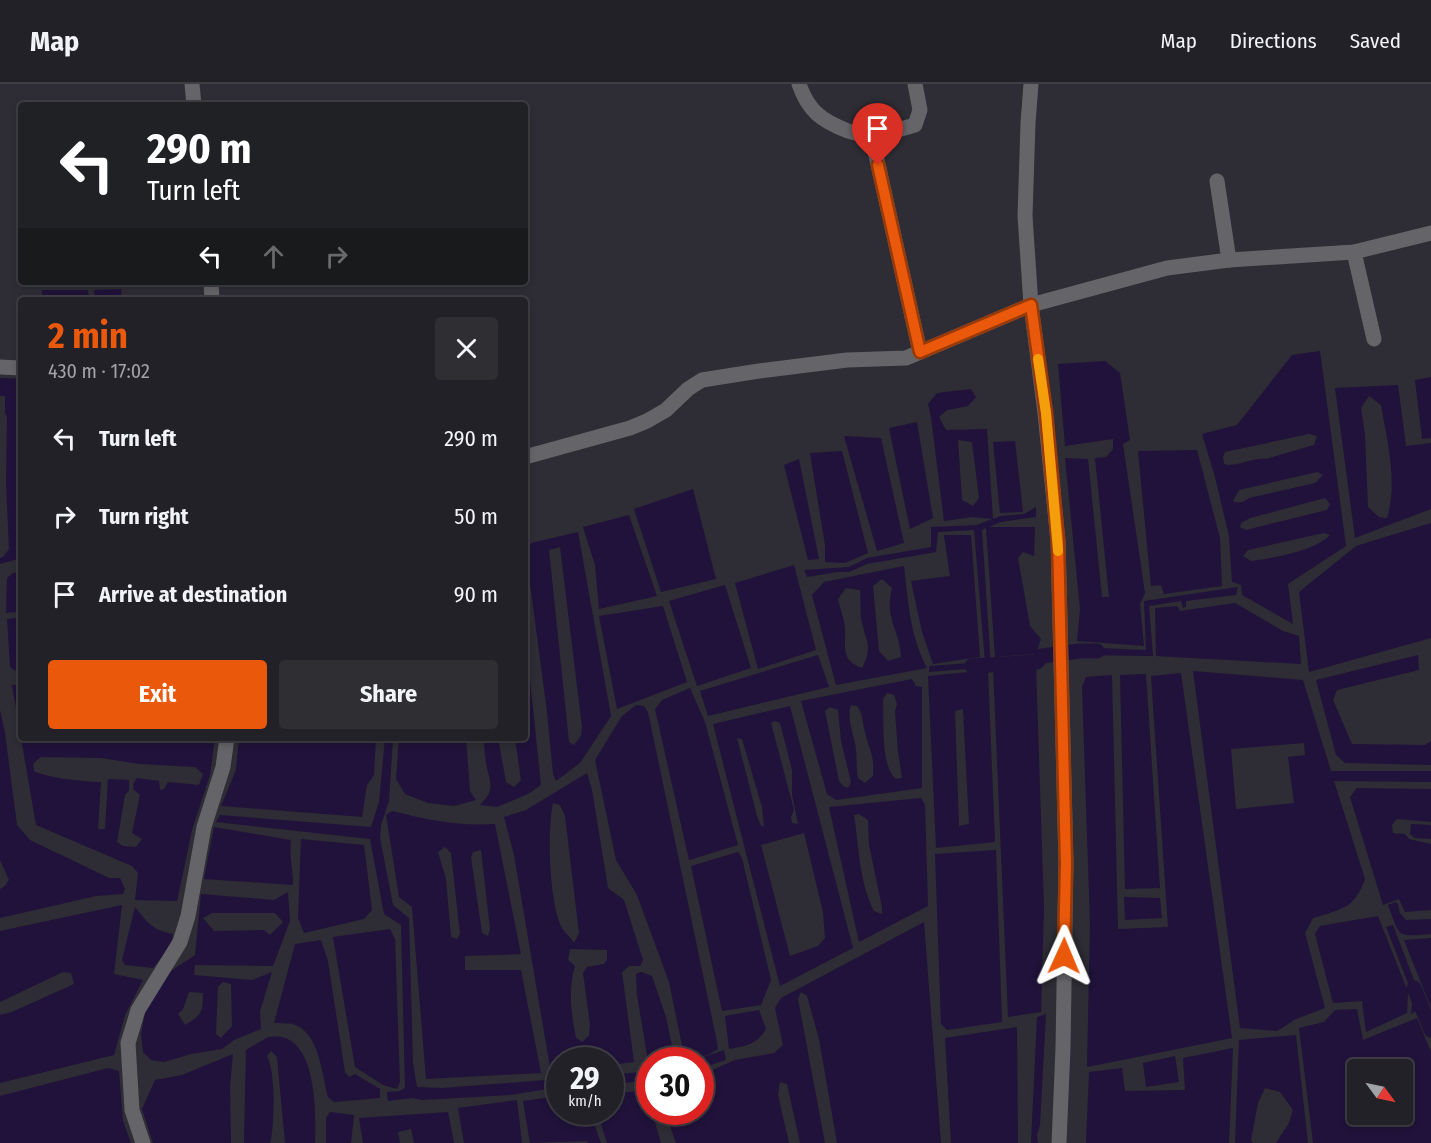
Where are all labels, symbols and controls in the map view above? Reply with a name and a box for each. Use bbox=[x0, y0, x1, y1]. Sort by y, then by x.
text: Map bbox=[30, 25, 79, 58]
text: Map bbox=[1160, 28, 1197, 54]
text: Directions bbox=[1230, 28, 1317, 54]
text: Saved bbox=[1350, 28, 1401, 54]
pin bbox=[852, 103, 903, 165]
icon: arrive bbox=[861, 112, 894, 145]
text: 290 m bbox=[147, 124, 252, 174]
icon: left bbox=[48, 126, 126, 204]
text: Turn left bbox=[147, 175, 240, 207]
icon: left bbox=[194, 240, 227, 273]
icon: ahead bbox=[257, 240, 290, 273]
icon: right bbox=[320, 240, 353, 273]
text: 2 min bbox=[48, 314, 128, 358]
button: close bbox=[435, 317, 498, 380]
text: 430 m · 17:02 bbox=[48, 359, 150, 383]
icon: left bbox=[48, 422, 81, 455]
text: Turn left bbox=[99, 425, 177, 452]
text: 290 m bbox=[444, 425, 498, 452]
icon: right bbox=[48, 500, 81, 533]
text: Turn right bbox=[99, 503, 188, 530]
text: 50 m bbox=[454, 503, 498, 530]
icon: arrive bbox=[48, 578, 81, 611]
text: Arrive at destination bbox=[99, 581, 287, 608]
text: 90 m bbox=[454, 581, 498, 608]
button: Exit bbox=[48, 660, 267, 729]
button: Share bbox=[279, 660, 498, 729]
position arrow bbox=[1032, 924, 1096, 988]
speed limit sign: 30 bbox=[636, 1047, 714, 1125]
north arrow bbox=[1347, 1059, 1413, 1125]
map controls bbox=[1347, 1059, 1413, 1125]
text: 29 bbox=[570, 1061, 600, 1097]
text: km/h bbox=[568, 1092, 602, 1110]

